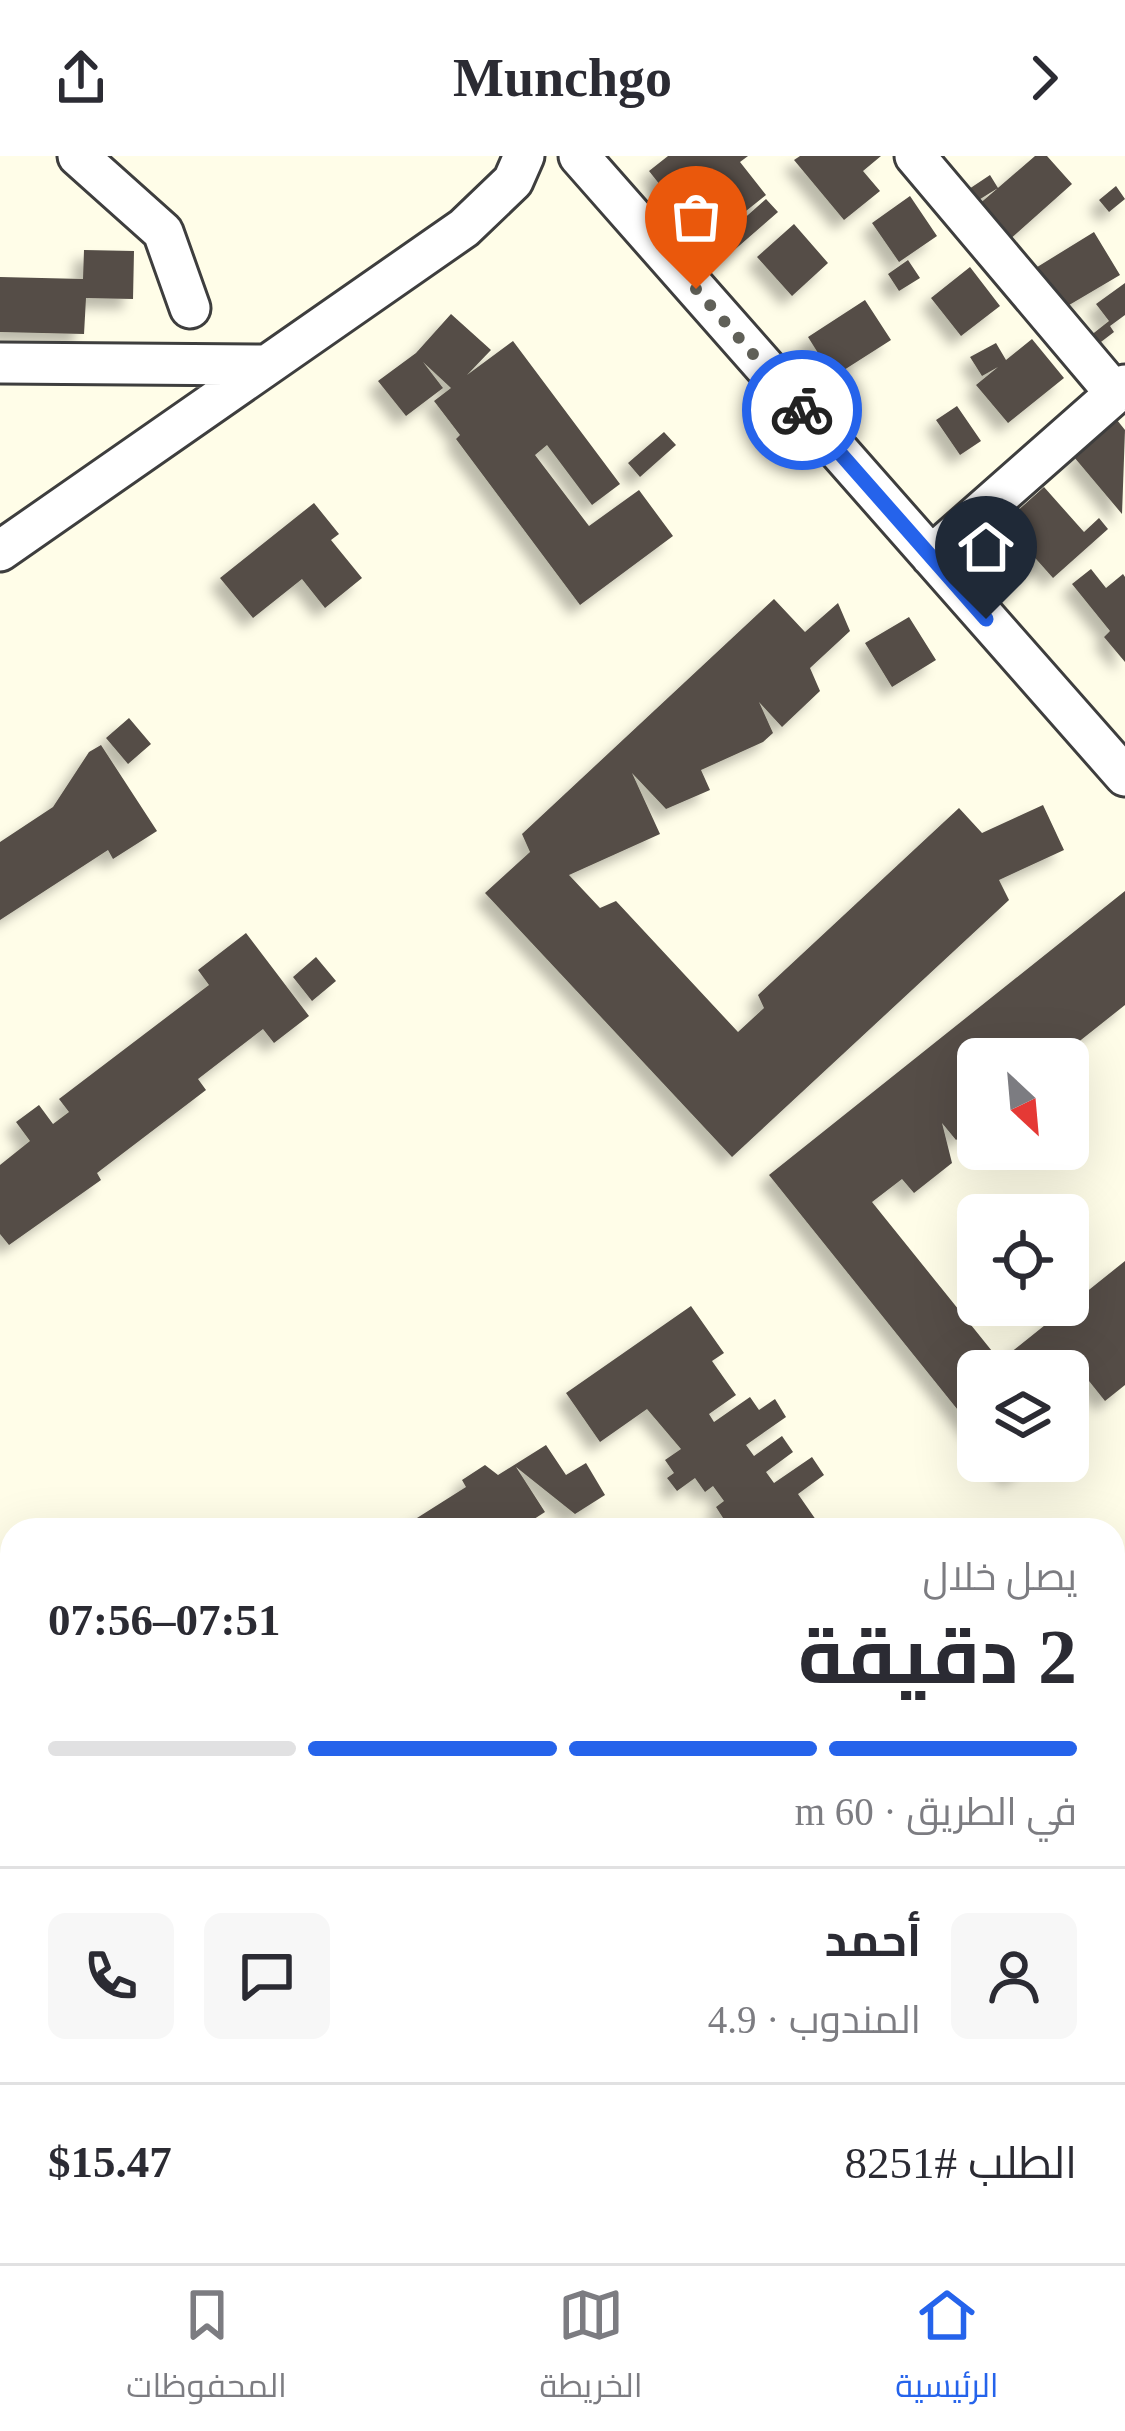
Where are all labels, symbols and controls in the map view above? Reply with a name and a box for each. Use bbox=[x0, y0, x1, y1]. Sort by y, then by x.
icon: share bbox=[48, 45, 114, 111]
icon: forward bbox=[1011, 45, 1077, 111]
text: Munchgo bbox=[453, 48, 672, 108]
pin bbox=[645, 166, 747, 289]
icon: bag bbox=[663, 184, 729, 250]
courier bbox=[742, 350, 862, 470]
icon: bike bbox=[769, 377, 835, 443]
pin bbox=[935, 496, 1037, 619]
icon: home bbox=[953, 514, 1019, 580]
north arrow bbox=[957, 1038, 1089, 1170]
map controls bbox=[957, 1038, 1089, 1482]
button: locate bbox=[957, 1194, 1089, 1326]
button: layers bbox=[957, 1350, 1089, 1482]
text: يصل خلال bbox=[923, 1555, 1077, 1598]
text: 07:51–07:56 bbox=[48, 1595, 281, 1645]
text: 2 دقيقة bbox=[798, 1613, 1077, 1700]
text: في الطريق · 60 m bbox=[795, 1790, 1077, 1833]
button: phone bbox=[48, 1913, 174, 2039]
button: chat bbox=[204, 1913, 330, 2039]
button: person bbox=[951, 1913, 1077, 2039]
text: أحمد bbox=[825, 1916, 921, 1966]
text: المندوب · 4.9 bbox=[708, 1998, 921, 2041]
text: $15.47 bbox=[48, 2137, 172, 2187]
text: الطلب #8251 bbox=[844, 2138, 1077, 2188]
tab: المحفوظات bbox=[126, 2282, 287, 2416]
tab: الخريطة bbox=[540, 2282, 643, 2416]
tab: الرئيسية bbox=[895, 2282, 999, 2416]

